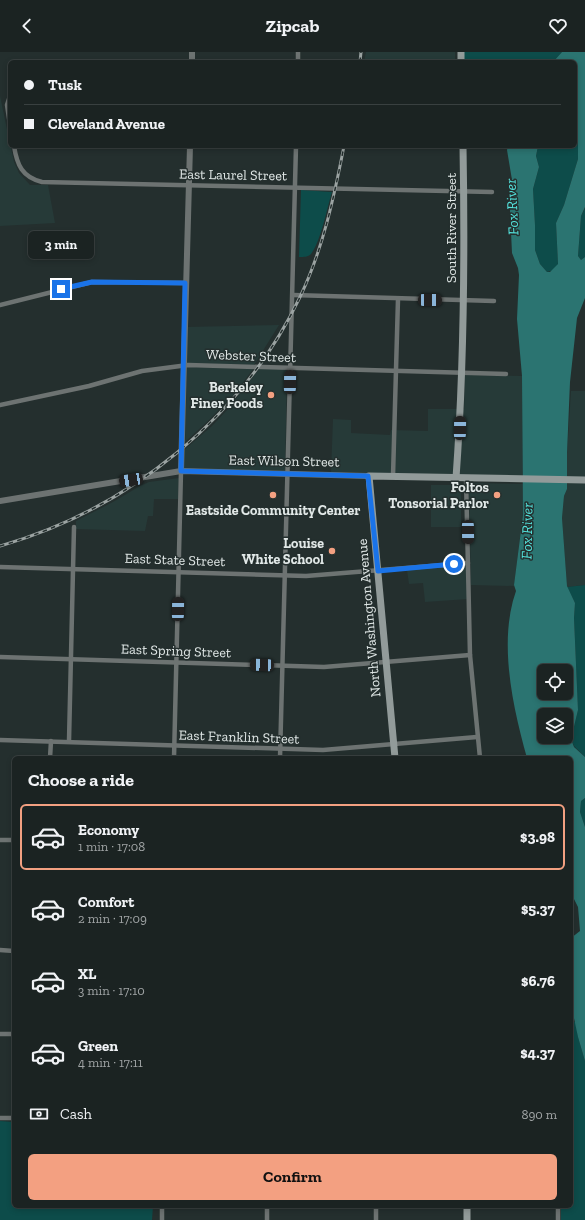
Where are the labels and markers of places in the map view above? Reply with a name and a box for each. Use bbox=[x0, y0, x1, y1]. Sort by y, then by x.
place label: Berkeley Finer Foods bbox=[190, 379, 264, 412]
marker: Berkeley Finer Foods bbox=[266, 390, 276, 400]
place label: Foltos Tonsorial Parlor bbox=[388, 479, 490, 512]
marker: Eastside Community Center bbox=[268, 490, 278, 500]
marker: Foltos Tonsorial Parlor bbox=[492, 490, 502, 500]
place label: Eastside Community Center bbox=[186, 502, 360, 519]
place label: Louise White School bbox=[242, 535, 324, 568]
marker: Louise White School bbox=[327, 546, 337, 556]

